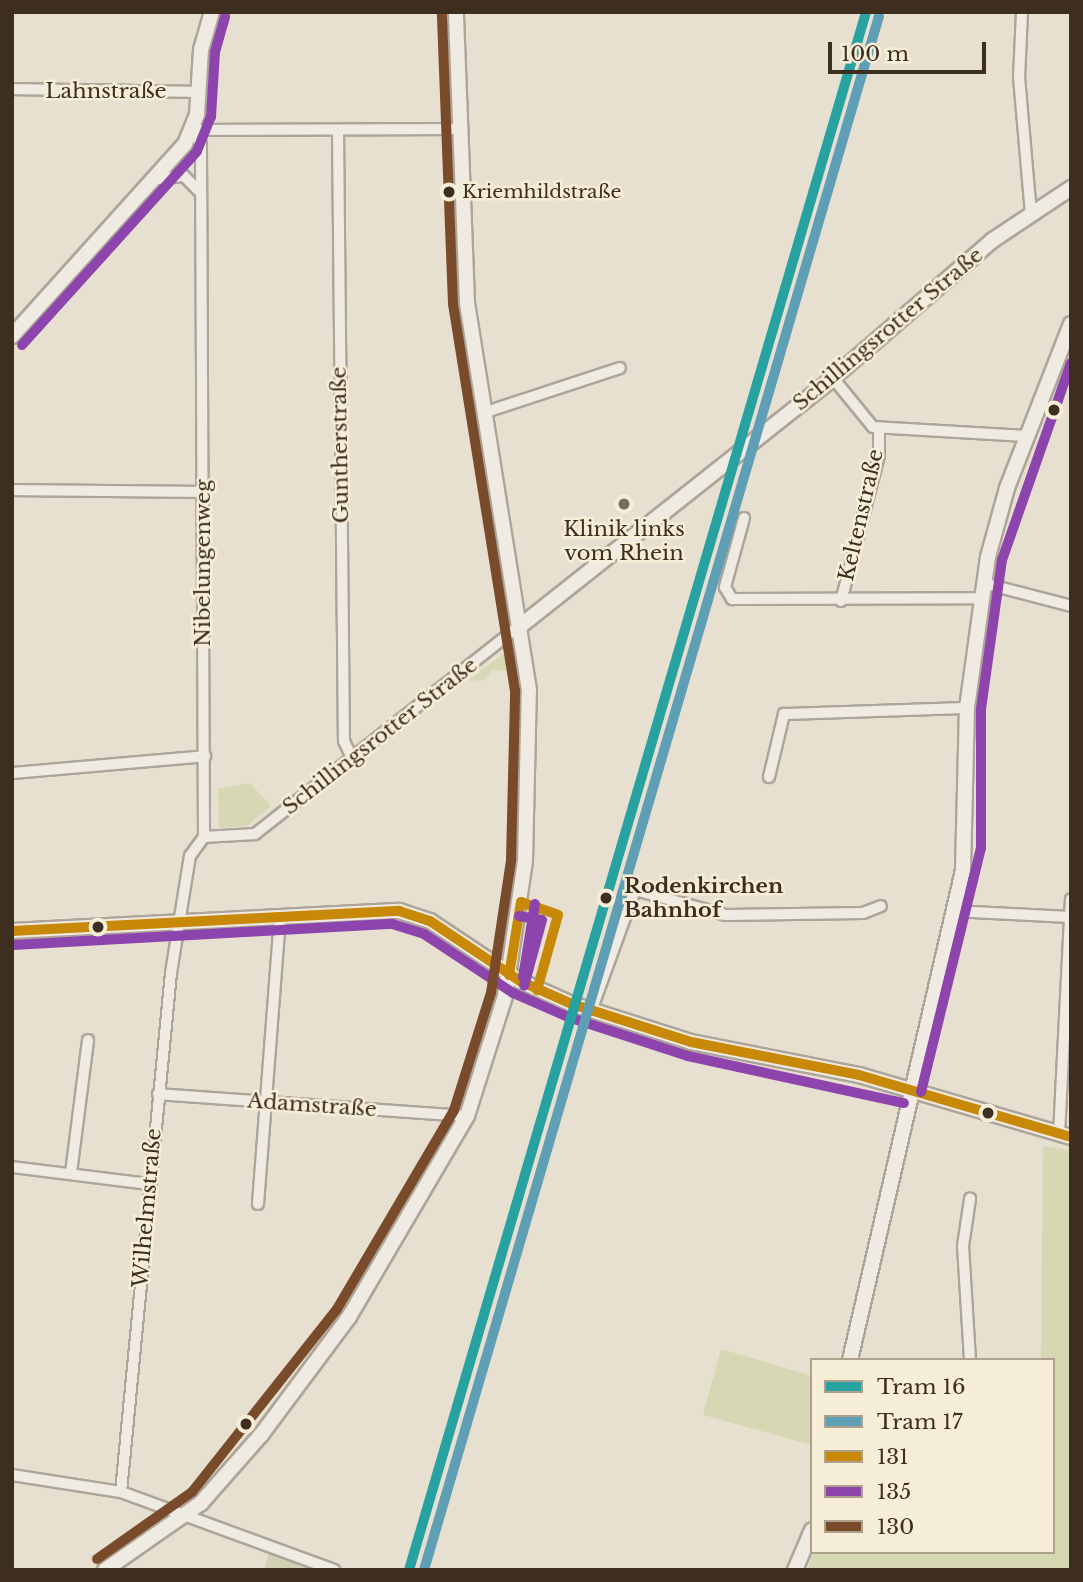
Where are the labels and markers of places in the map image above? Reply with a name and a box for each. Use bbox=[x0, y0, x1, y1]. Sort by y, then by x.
place label: Kriemhildstraße bbox=[462, 181, 621, 203]
marker: Kriemhildstraße bbox=[442, 185, 456, 199]
unlabelled marker bbox=[1047, 403, 1061, 417]
marker: Klinik links vom Rhein bbox=[614, 494, 634, 514]
place label: Klinik links vom Rhein bbox=[563, 516, 685, 566]
place label: Rodenkirchen Bahnhof bbox=[624, 873, 783, 923]
marker: Rodenkirchen Bahnhof bbox=[594, 886, 618, 910]
unlabelled marker bbox=[91, 920, 105, 934]
unlabelled marker bbox=[981, 1106, 995, 1120]
unlabelled marker bbox=[239, 1417, 253, 1431]

